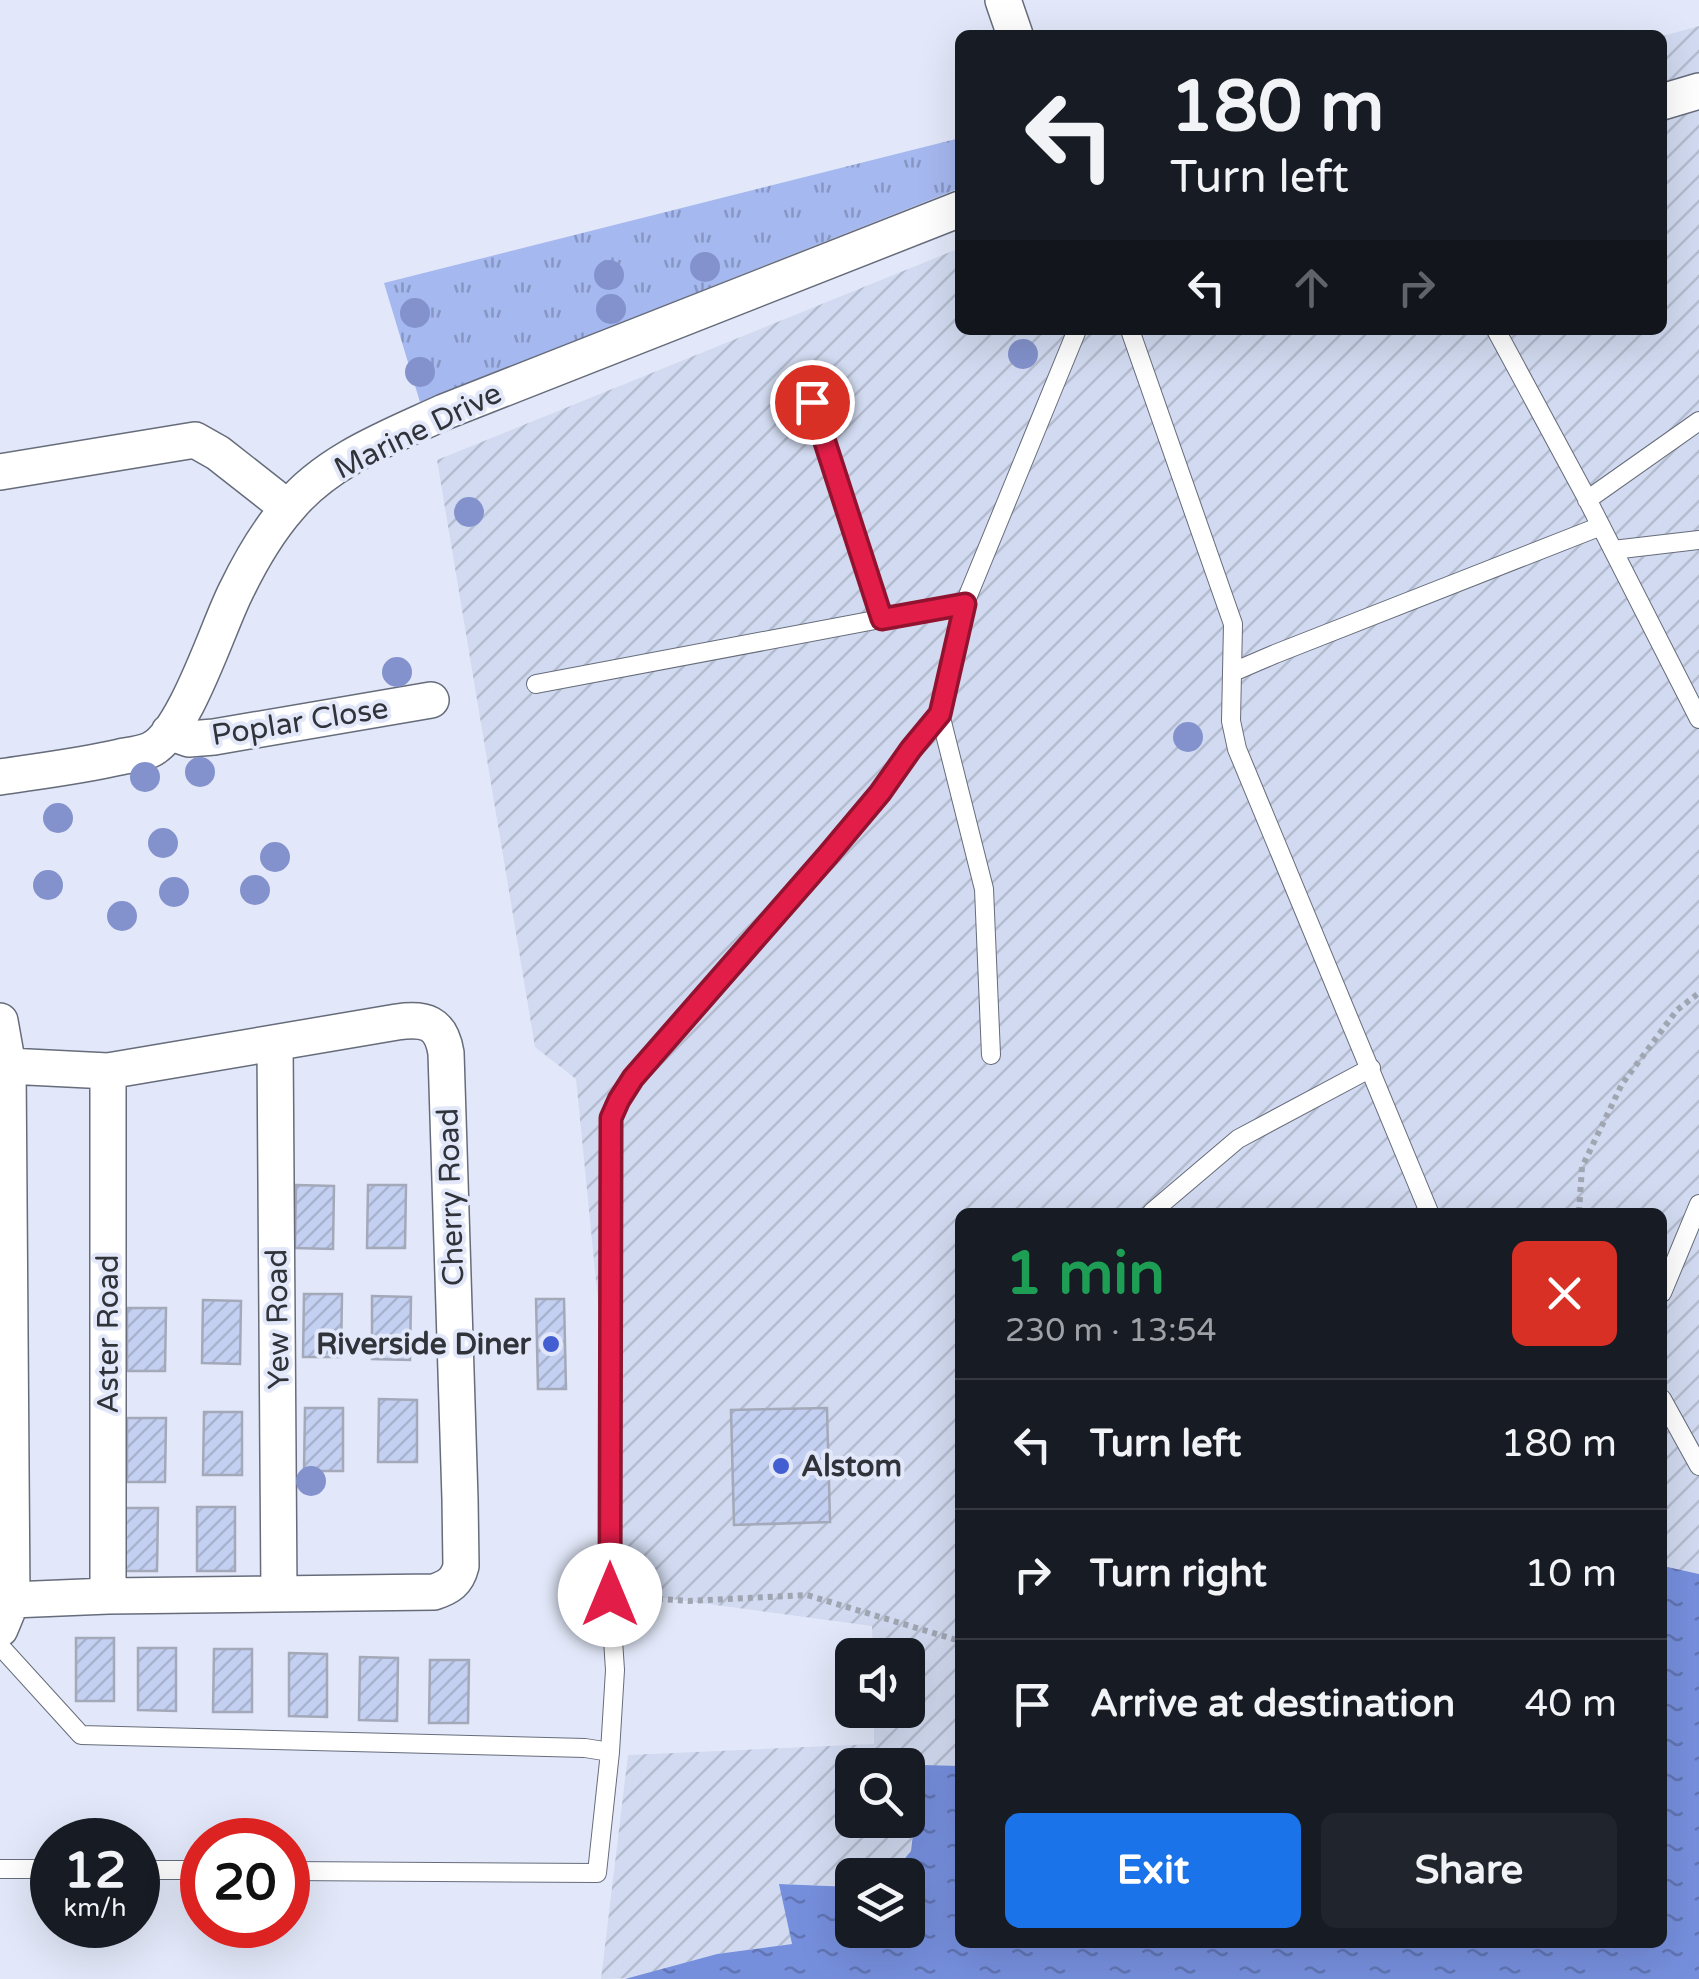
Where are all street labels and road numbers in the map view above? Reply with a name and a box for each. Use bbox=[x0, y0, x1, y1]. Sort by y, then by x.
street label: Marine Drive bbox=[328, 375, 508, 487]
street label: Poplar Close bbox=[209, 690, 391, 754]
street label: Cherry Road bbox=[429, 1107, 473, 1287]
street label: Yew Road bbox=[258, 1248, 298, 1390]
street label: Aster Road bbox=[90, 1254, 127, 1414]

